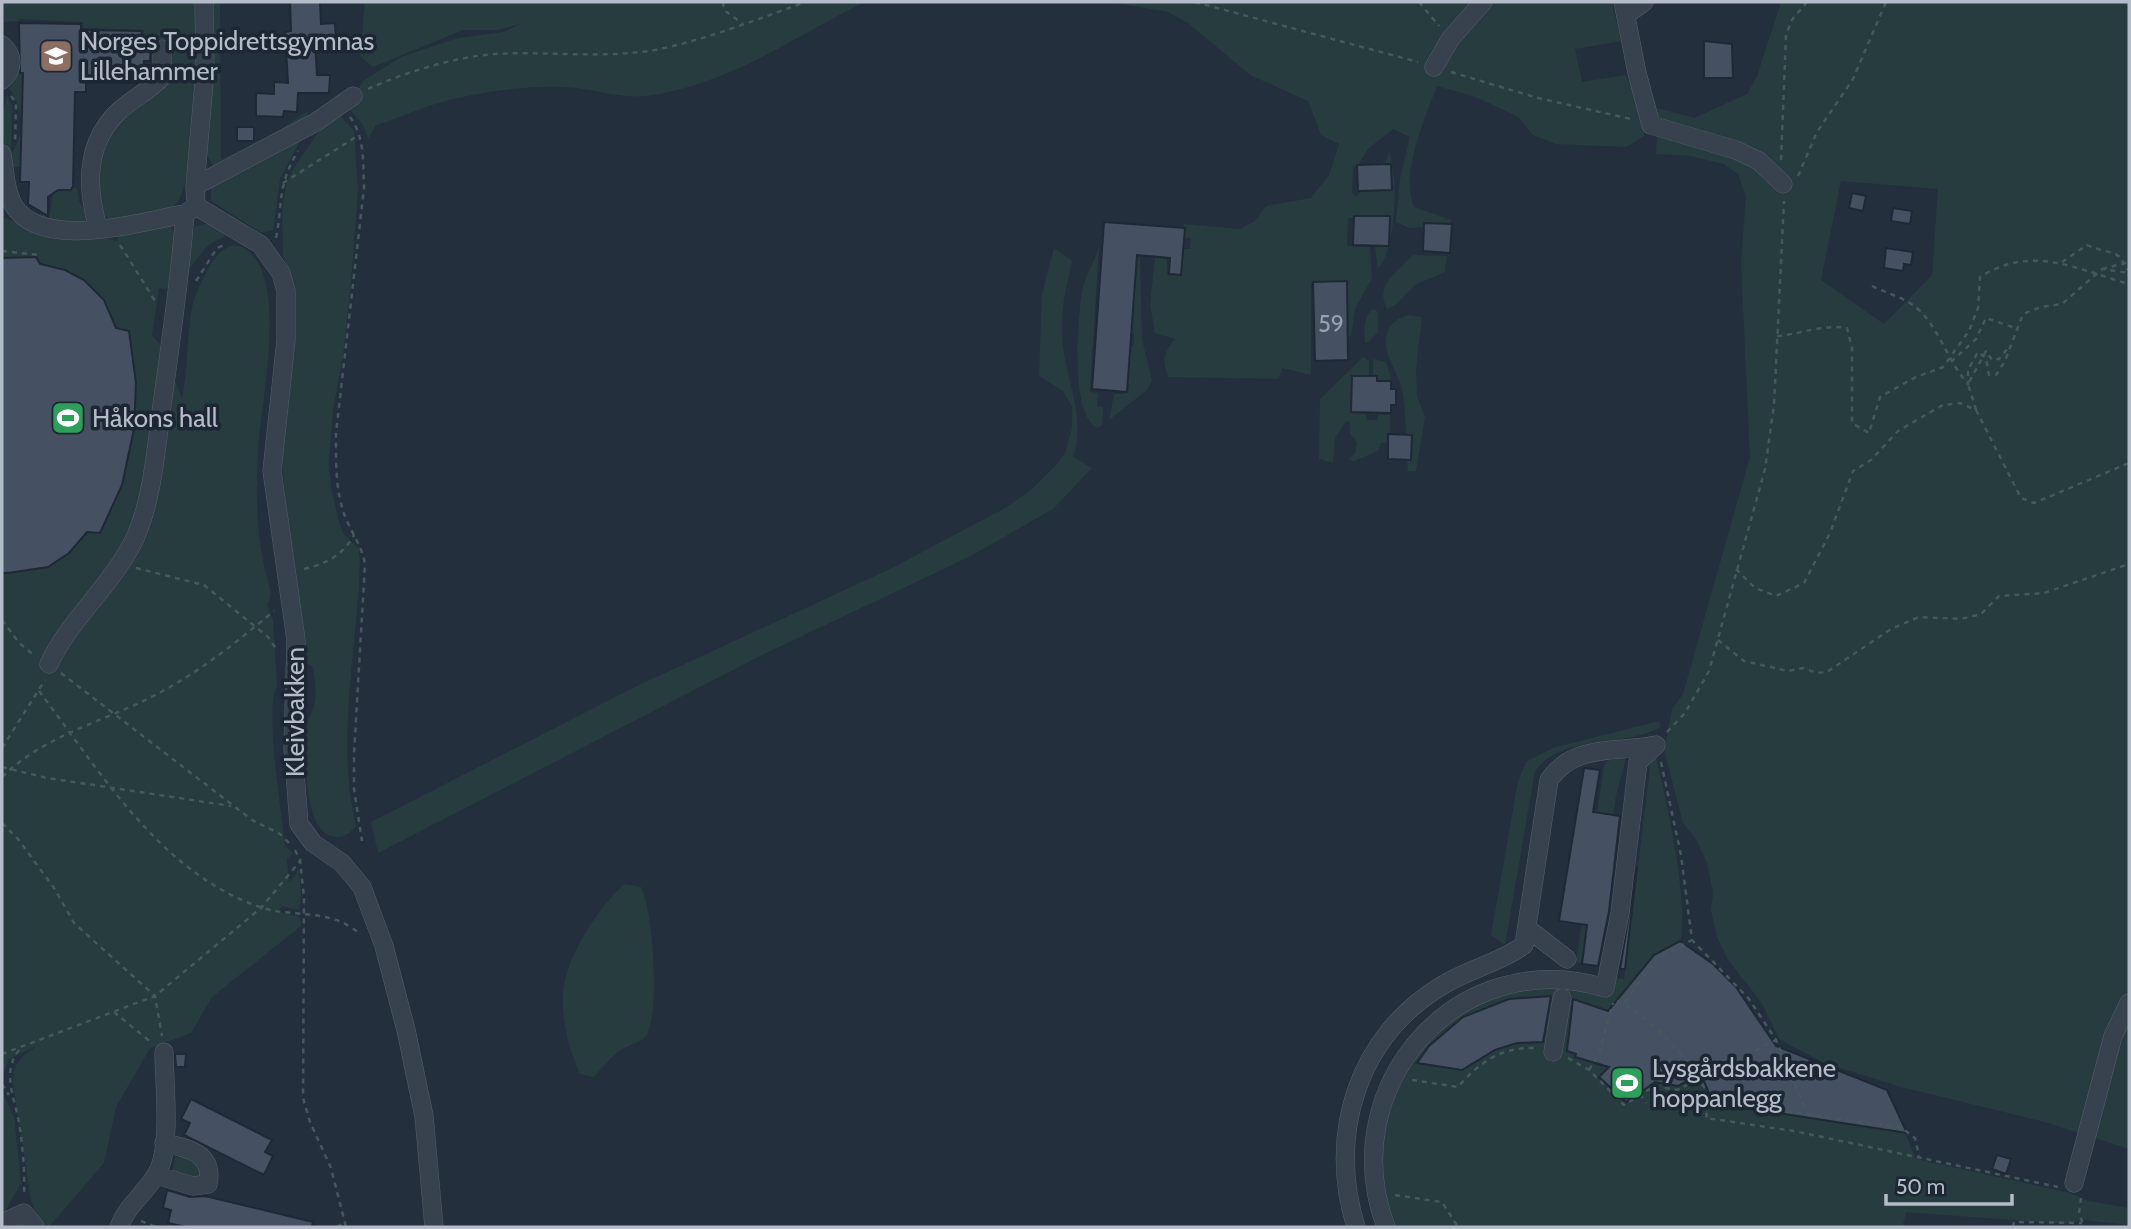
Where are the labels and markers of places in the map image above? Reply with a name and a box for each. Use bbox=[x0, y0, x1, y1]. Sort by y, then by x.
place label: Norges Toppidrettsgymnas Lillehammer bbox=[80, 25, 375, 87]
school or university icon: Norges Toppidrettsgymnas Lillehammer bbox=[37, 37, 75, 75]
sports icon: Håkons hall bbox=[49, 399, 87, 437]
place label: Håkons hall bbox=[92, 402, 218, 434]
place label: Lysgårdsbakkene hoppanlegg bbox=[1652, 1052, 1836, 1114]
sports icon: Lysgårdsbakkene hoppanlegg bbox=[1608, 1064, 1646, 1102]

